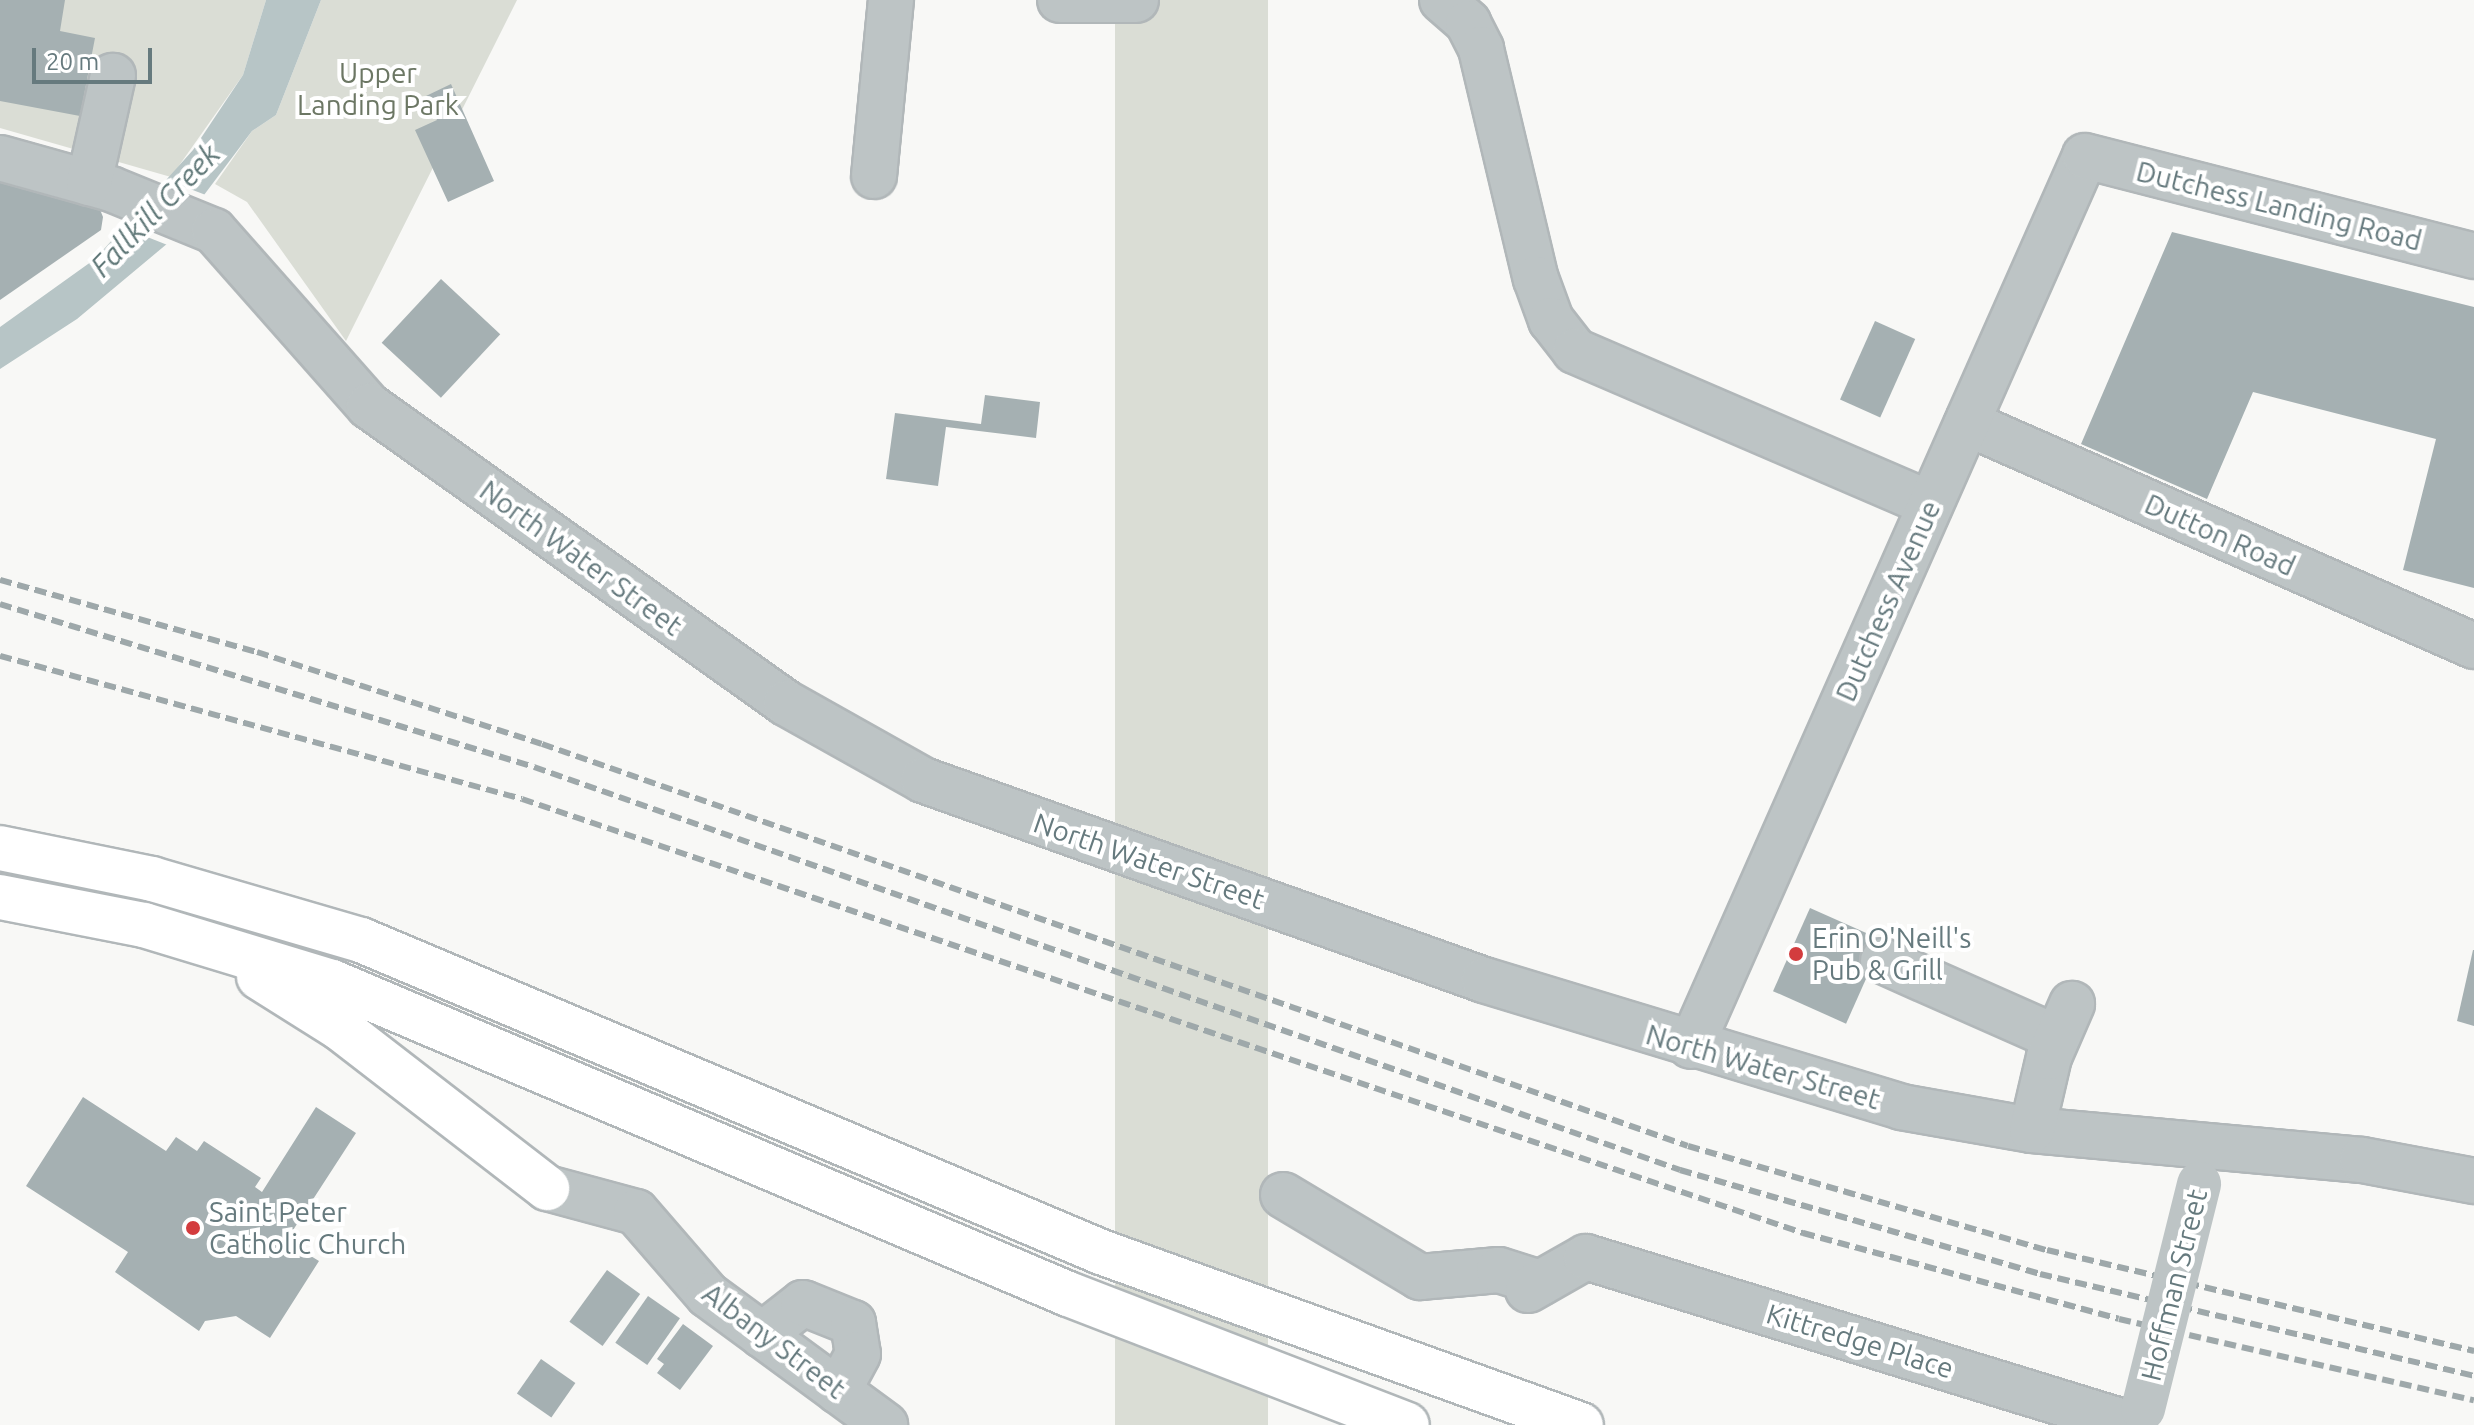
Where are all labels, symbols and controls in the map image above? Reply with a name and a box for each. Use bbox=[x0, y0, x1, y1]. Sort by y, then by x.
scale bar bbox=[36, 32, 156, 82]
text: 20 m bbox=[46, 48, 99, 75]
park label: Upper Landing Park bbox=[297, 56, 459, 122]
water label: Fallkill Creek bbox=[83, 136, 227, 284]
street label: Dutchess Landing Road bbox=[2133, 154, 2425, 258]
street label: North Water Street bbox=[473, 473, 689, 643]
street label: Dutton Road bbox=[2140, 487, 2300, 583]
street label: Dutchess Avenue bbox=[1829, 495, 1947, 707]
street label: North Water Street bbox=[1029, 806, 1269, 916]
place label: Erin O'Neill's Pub & Grill bbox=[1812, 921, 1972, 987]
marker: Erin O'Neill's Pub & Grill bbox=[1787, 945, 1805, 963]
street label: North Water Street bbox=[1642, 1018, 1884, 1116]
street label: Hoffman Street bbox=[2134, 1186, 2214, 1384]
place label: Saint Peter Catholic Church bbox=[209, 1195, 406, 1261]
marker: Saint Peter Catholic Church bbox=[184, 1219, 202, 1237]
street label: Albany Street bbox=[696, 1276, 852, 1406]
street label: Kittredge Place bbox=[1762, 1297, 1958, 1385]

